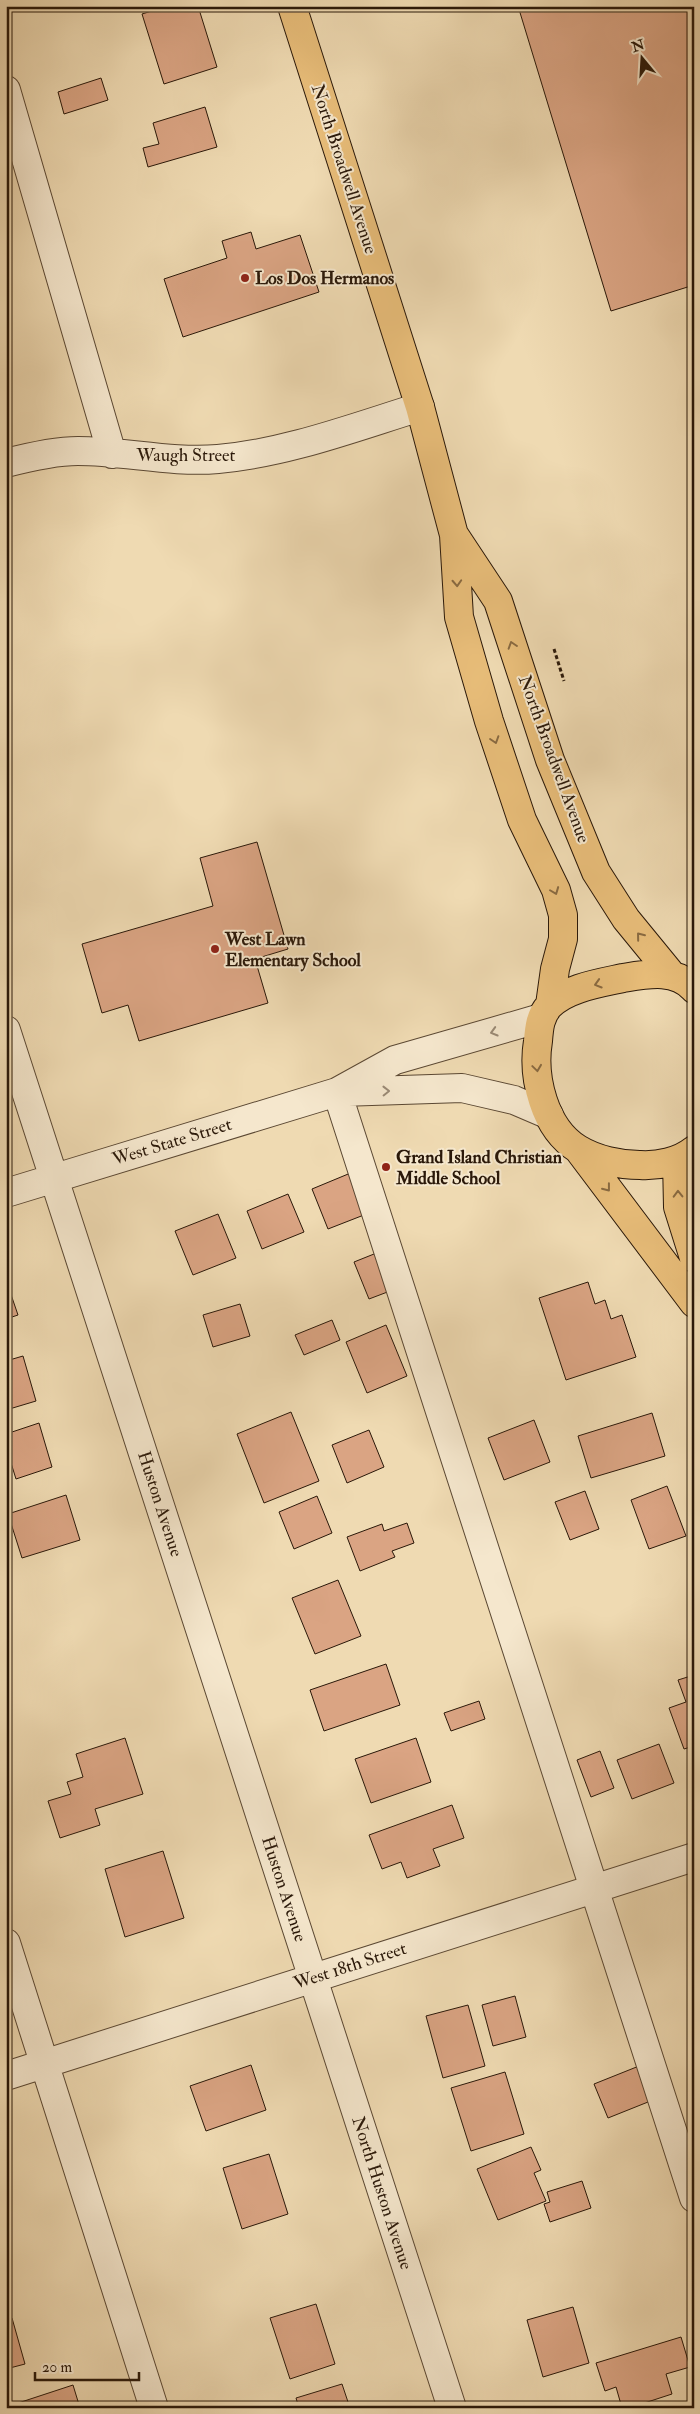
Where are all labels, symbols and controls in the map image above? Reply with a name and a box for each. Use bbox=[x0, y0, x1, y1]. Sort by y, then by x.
north arrow bbox=[618, 32, 668, 82]
text: N bbox=[629, 36, 647, 56]
street label: North Broadwell Avenue bbox=[306, 81, 382, 257]
place label: Los Dos Hermanos bbox=[255, 267, 394, 290]
marker: Los Dos Hermanos bbox=[239, 272, 251, 284]
street label: Waugh Street bbox=[136, 444, 236, 467]
one-way arrow bbox=[451, 579, 462, 587]
one-way arrow bbox=[508, 642, 518, 650]
street label: North Broadwell Avenue bbox=[513, 672, 595, 847]
one-way arrow bbox=[489, 736, 499, 744]
one-way arrow bbox=[549, 886, 560, 895]
place label: West Lawn Elementary School bbox=[224, 928, 361, 972]
one-way arrow bbox=[637, 933, 646, 942]
marker: West Lawn Elementary School bbox=[209, 943, 221, 955]
one-way arrow bbox=[594, 978, 603, 988]
one-way arrow bbox=[491, 1026, 499, 1036]
one-way arrow bbox=[531, 1065, 542, 1073]
one-way arrow bbox=[382, 1086, 390, 1096]
street label: West State Street bbox=[108, 1113, 235, 1171]
place label: Grand Island Christian Middle School bbox=[395, 1146, 563, 1190]
marker: Grand Island Christian Middle School bbox=[380, 1161, 392, 1173]
one-way arrow bbox=[601, 1182, 609, 1191]
one-way arrow bbox=[673, 1190, 683, 1198]
street label: Huston Avenue bbox=[132, 1448, 188, 1560]
street label: Huston Avenue bbox=[256, 1833, 312, 1945]
street label: West 18th Street bbox=[290, 1937, 410, 1995]
street label: North Huston Avenue bbox=[346, 2113, 418, 2273]
scale bar bbox=[35, 2349, 139, 2381]
text: 20 m bbox=[42, 2358, 72, 2377]

